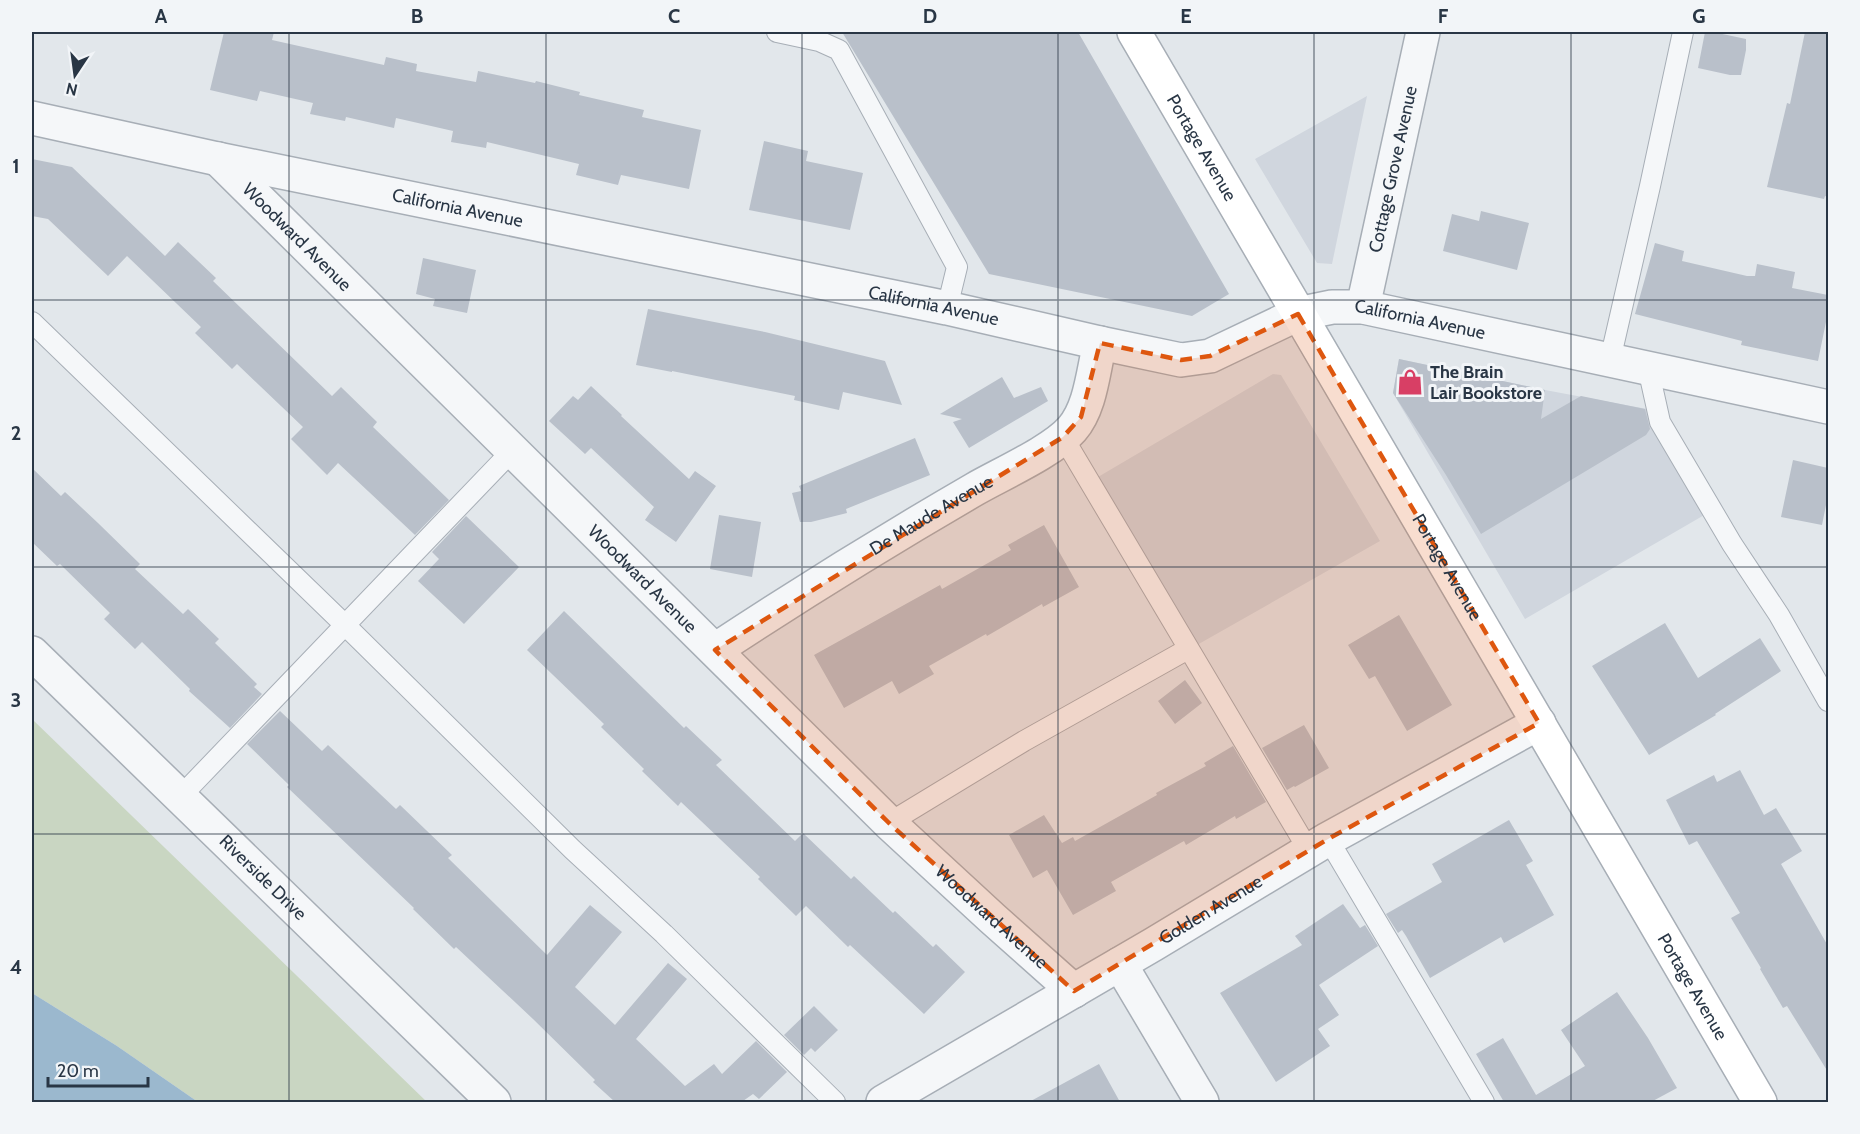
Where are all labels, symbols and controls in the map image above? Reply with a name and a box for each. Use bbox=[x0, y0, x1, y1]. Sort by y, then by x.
text: A bbox=[155, 4, 168, 28]
text: B bbox=[411, 4, 423, 28]
text: C bbox=[668, 4, 680, 28]
text: D bbox=[923, 4, 937, 28]
text: E bbox=[1180, 4, 1192, 28]
text: F bbox=[1438, 4, 1449, 28]
text: G bbox=[1692, 4, 1706, 28]
north arrow bbox=[45, 45, 105, 105]
text: N bbox=[64, 79, 79, 100]
street label: Cottage Grove Avenue bbox=[1364, 84, 1422, 255]
street label: Portage Avenue bbox=[1162, 90, 1241, 205]
text: 1 bbox=[12, 154, 20, 178]
street label: Woodward Avenue bbox=[238, 178, 356, 296]
street label: California Avenue bbox=[390, 184, 525, 232]
street label: California Avenue bbox=[866, 281, 1001, 331]
street label: California Avenue bbox=[1355, 296, 1487, 344]
place label: The Brain Lair Bookstore bbox=[1430, 361, 1542, 404]
shop icon: The Brain Lair Bookstore bbox=[1395, 367, 1425, 397]
text: 2 bbox=[11, 421, 21, 445]
street label: De Maude Avenue bbox=[866, 470, 997, 560]
street label: Portage Avenue bbox=[1407, 510, 1487, 624]
street label: Woodward Avenue bbox=[583, 520, 701, 638]
text: 3 bbox=[11, 688, 21, 712]
street label: Riverside Drive bbox=[215, 830, 311, 925]
street label: Woodward Avenue bbox=[931, 860, 1052, 973]
street label: Golden Avenue bbox=[1155, 870, 1266, 949]
street label: Portage Avenue bbox=[1653, 929, 1732, 1044]
text: 4 bbox=[10, 955, 22, 979]
scale bar bbox=[48, 1050, 148, 1088]
text: 20 m bbox=[57, 1060, 99, 1082]

